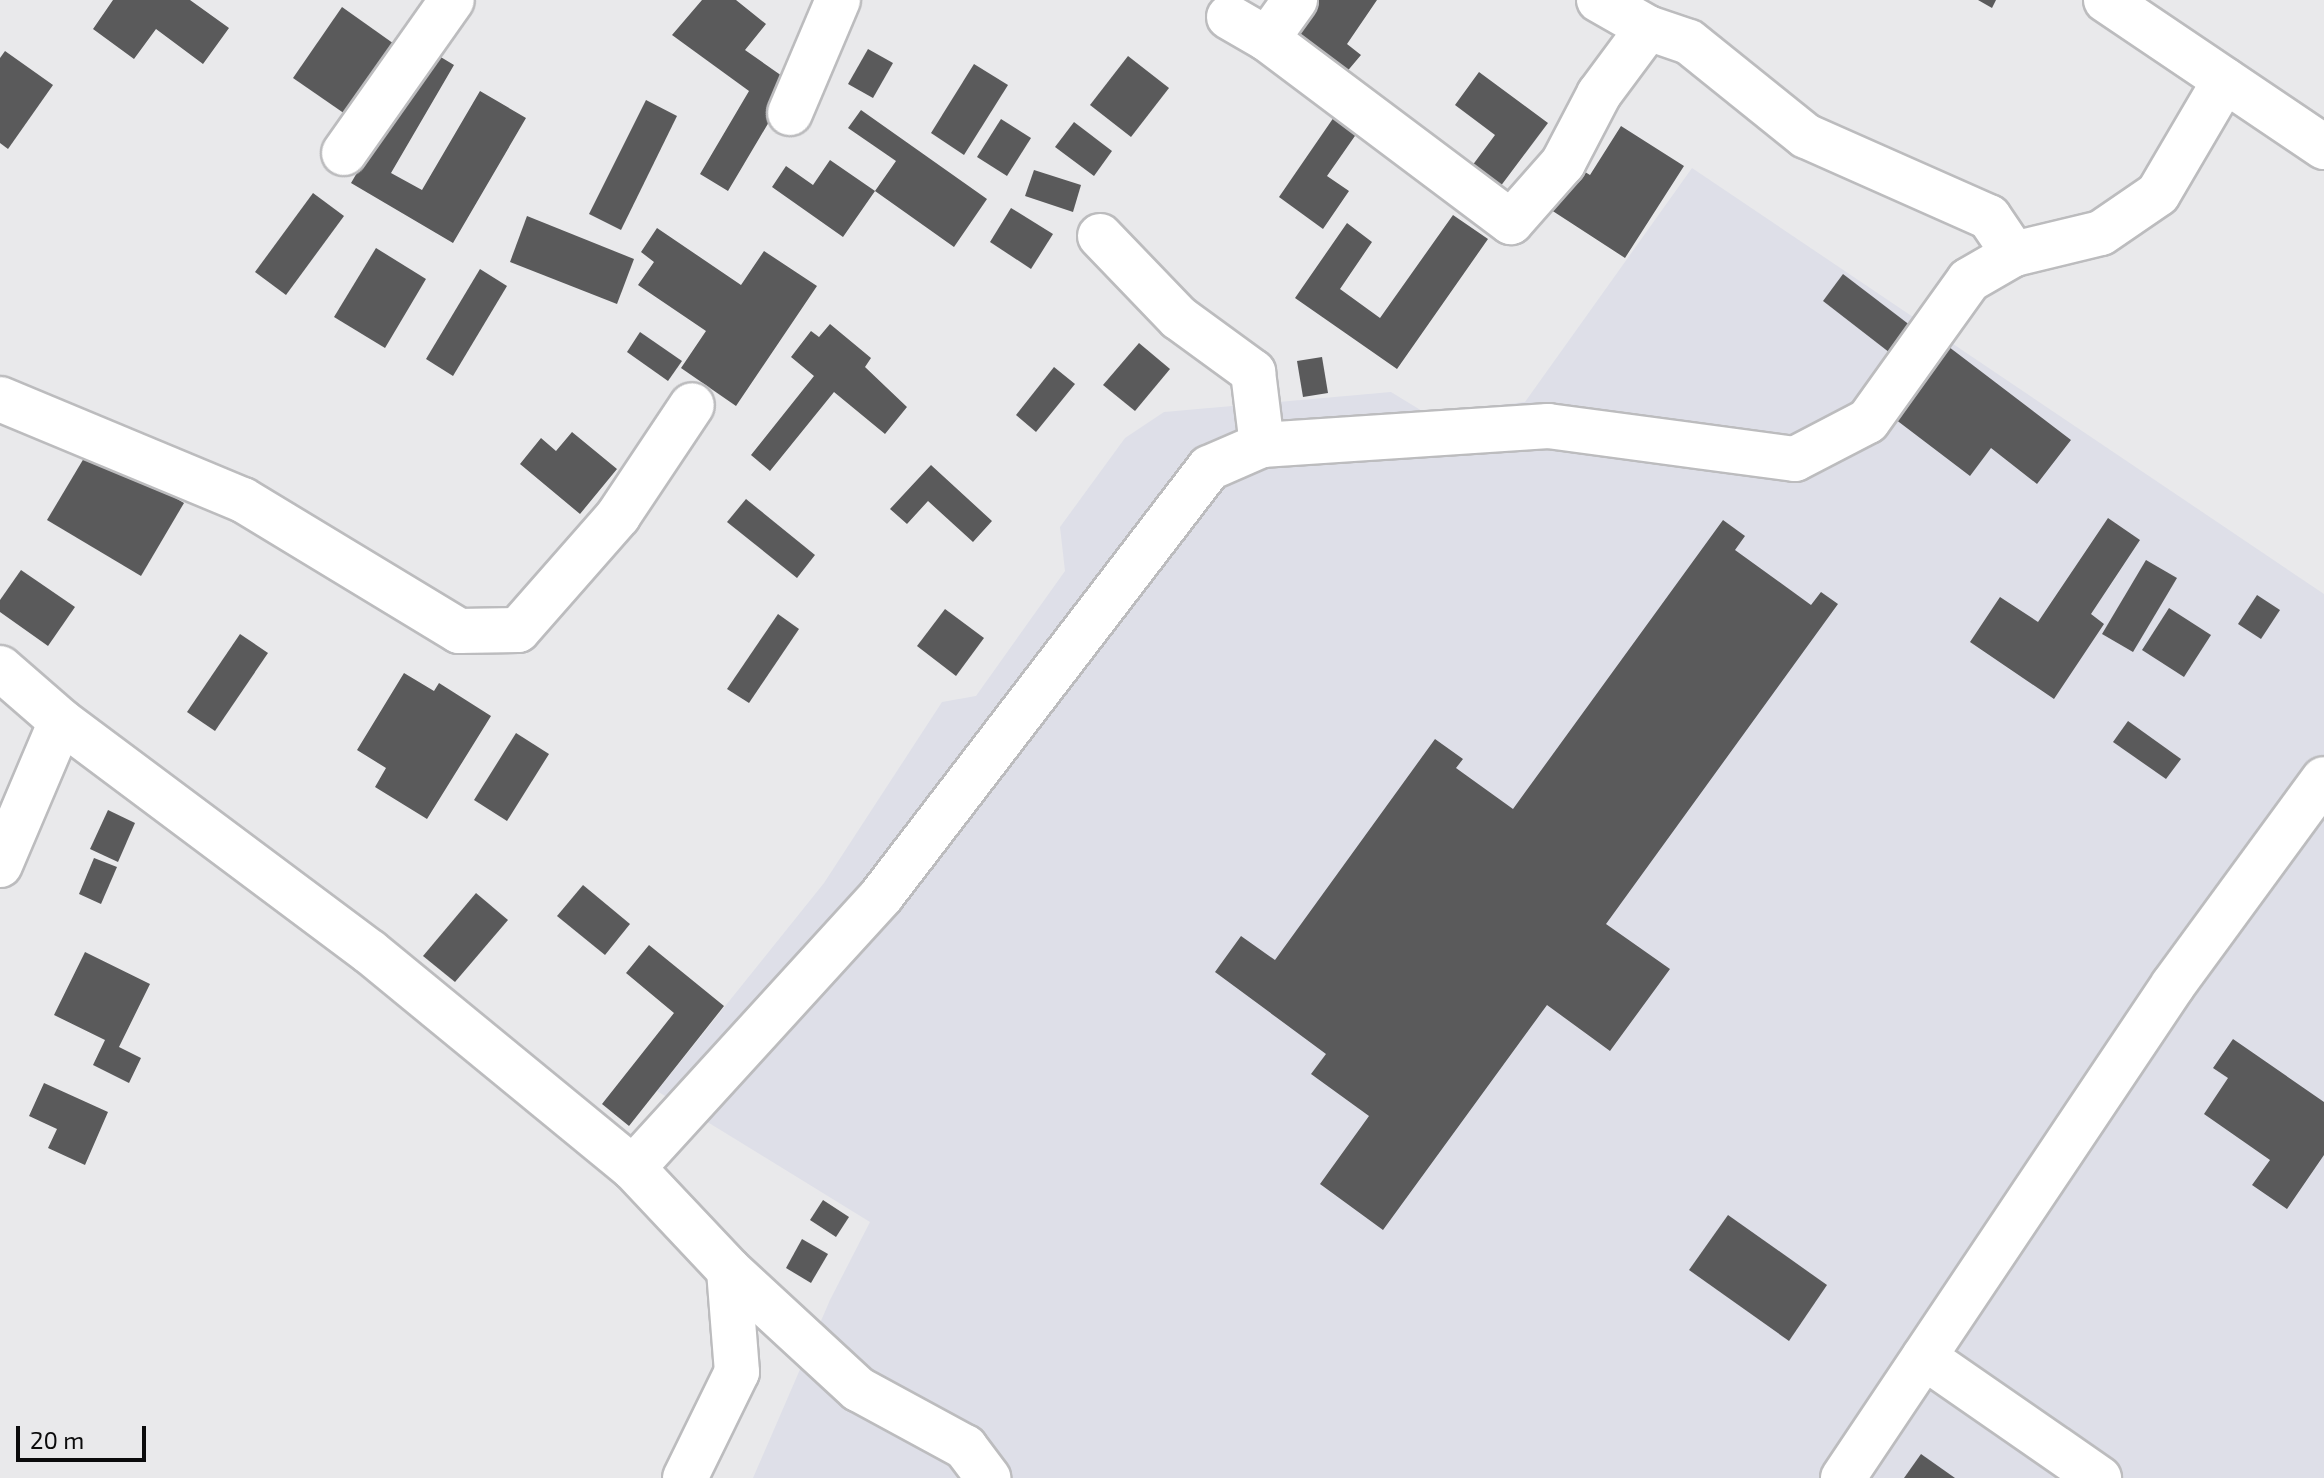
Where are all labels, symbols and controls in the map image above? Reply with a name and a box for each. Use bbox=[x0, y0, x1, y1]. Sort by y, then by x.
scale bar bbox=[20, 1410, 150, 1460]
text: 20 m bbox=[30, 1425, 84, 1454]

